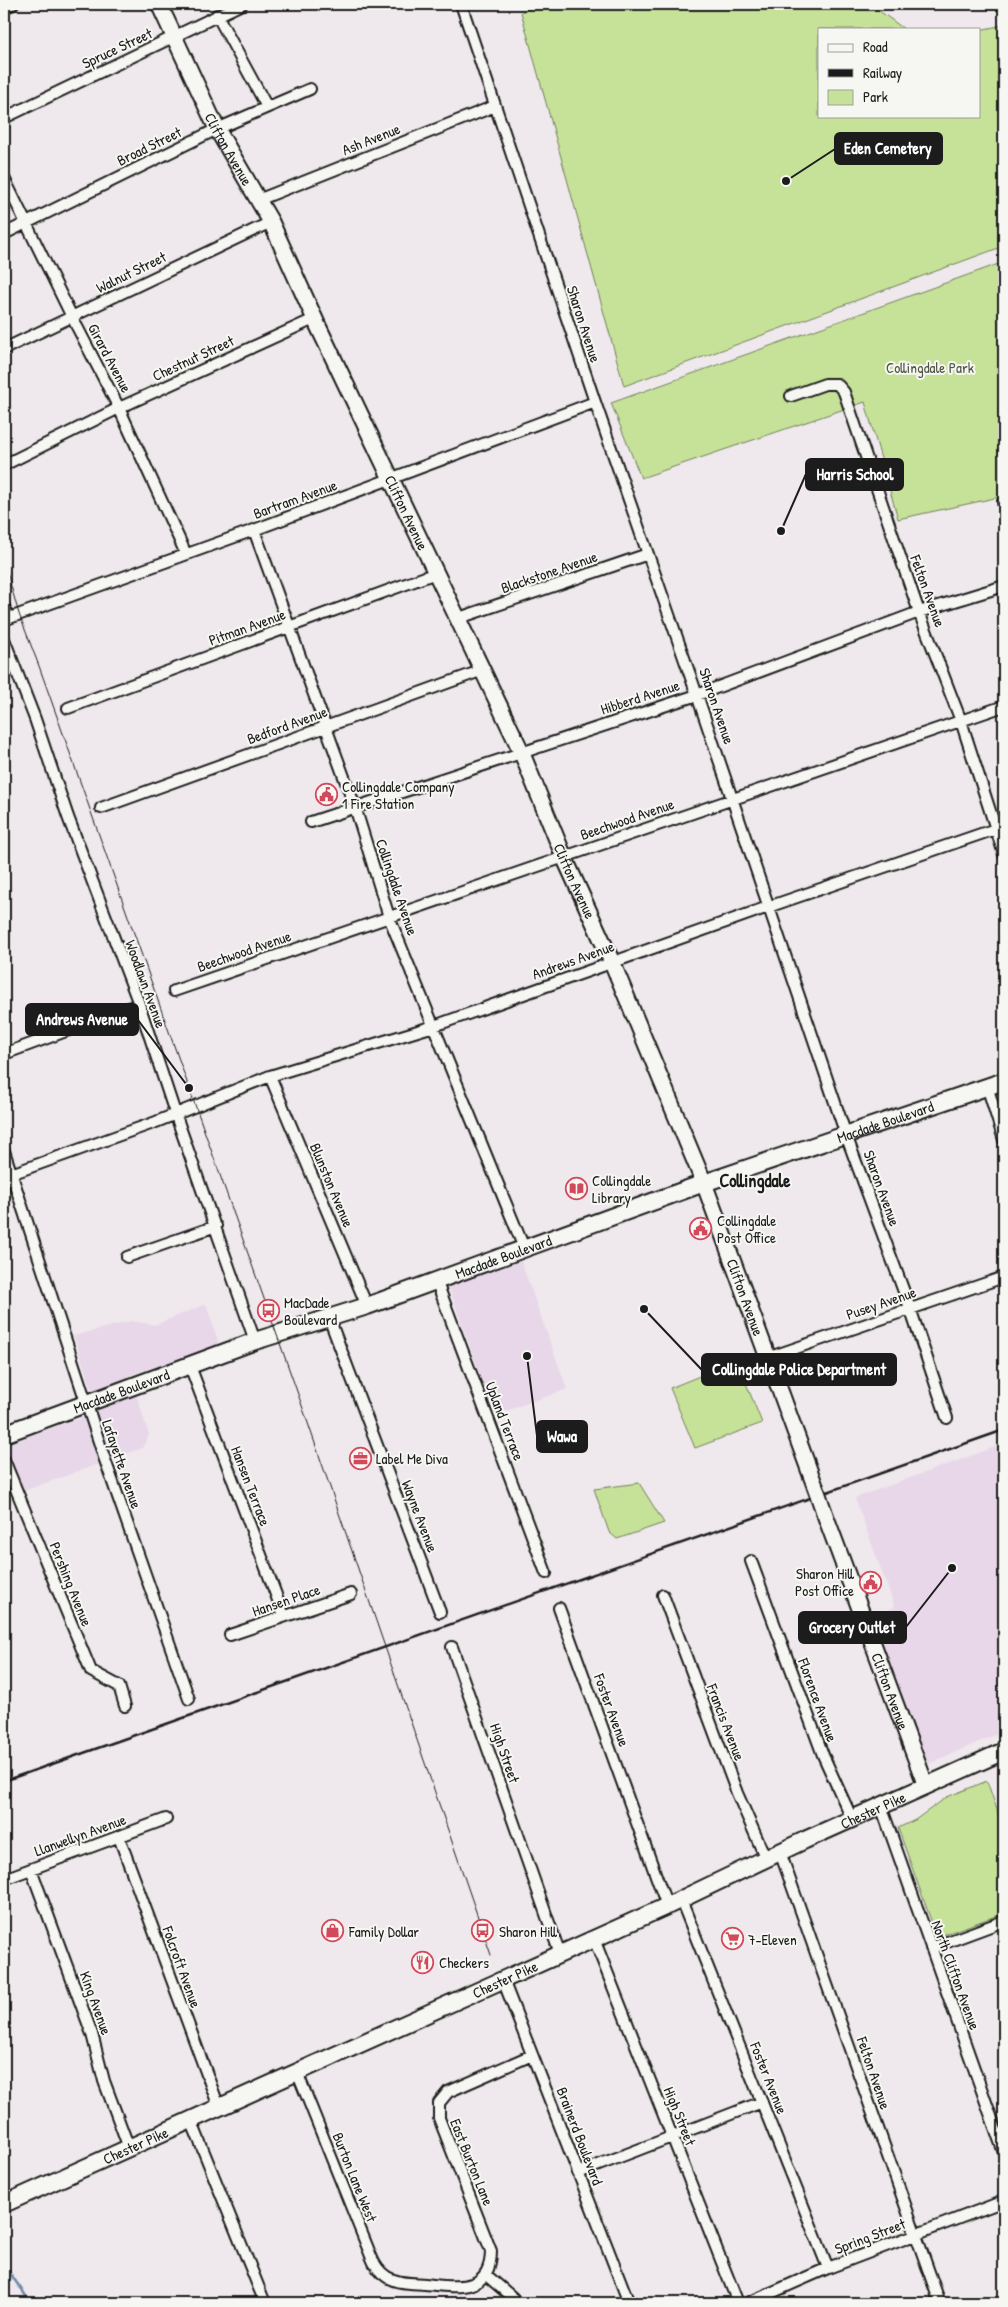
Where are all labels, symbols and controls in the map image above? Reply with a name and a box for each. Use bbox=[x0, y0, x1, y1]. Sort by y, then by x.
street label: Spruce Street bbox=[78, 22, 156, 73]
legend bbox=[818, 28, 980, 118]
text: Road bbox=[863, 36, 888, 57]
text: Railway bbox=[863, 62, 902, 83]
text: Park bbox=[863, 86, 888, 107]
street label: Clifton Avenue bbox=[200, 109, 258, 189]
street label: Ash Avenue bbox=[339, 118, 403, 160]
street label: Broad Street bbox=[113, 121, 186, 171]
callout: Eden Cemetery bbox=[835, 133, 942, 164]
text: Eden Cemetery bbox=[844, 137, 932, 160]
street label: Walnut Street bbox=[93, 246, 170, 298]
street label: Sharon Avenue bbox=[562, 283, 606, 365]
street label: Girard Avenue bbox=[83, 320, 137, 396]
street label: Chestnut Street bbox=[149, 330, 238, 386]
park label: Collingdale Park bbox=[886, 357, 974, 378]
callout: Harris School bbox=[806, 459, 903, 490]
text: Harris School bbox=[817, 463, 894, 485]
street label: Clifton Avenue bbox=[380, 471, 434, 553]
street label: Bartram Avenue bbox=[250, 474, 340, 524]
street label: Blackstone Avenue bbox=[498, 546, 600, 598]
street label: Felton Avenue bbox=[905, 551, 951, 630]
street label: Pitman Avenue bbox=[206, 603, 288, 651]
street label: Sharon Avenue bbox=[694, 665, 740, 747]
street label: Hibberd Avenue bbox=[598, 674, 682, 720]
street label: Bedford Avenue bbox=[244, 701, 330, 749]
place label: Collingdale Company 1 Fire Station bbox=[342, 776, 455, 814]
public building icon: Collingdale Company 1 Fire Station bbox=[314, 783, 338, 807]
street label: Beechwood Avenue bbox=[577, 793, 677, 845]
street label: Collingdale Avenue bbox=[371, 836, 423, 938]
street label: Clifton Avenue bbox=[549, 840, 601, 922]
street label: Beechwood Avenue bbox=[194, 925, 294, 977]
street label: Andrews Avenue bbox=[529, 935, 617, 985]
street label: Woodlawn Avenue bbox=[120, 937, 172, 1031]
callout: Andrews Avenue bbox=[26, 1004, 138, 1035]
text: Andrews Avenue bbox=[36, 1008, 128, 1030]
street label: Macdade Boulevard bbox=[834, 1095, 936, 1148]
street label: Blunston Avenue bbox=[305, 1140, 359, 1230]
street label: Sharon Avenue bbox=[859, 1147, 905, 1229]
district label: Collingdale bbox=[719, 1168, 791, 1194]
place label: Collingdale Library bbox=[592, 1170, 651, 1208]
library icon: Collingdale Library bbox=[564, 1177, 588, 1201]
place label: Collingdale Post Office bbox=[717, 1210, 776, 1248]
public building icon: Collingdale Post Office bbox=[689, 1217, 713, 1241]
street label: Macdade Boulevard bbox=[452, 1229, 554, 1283]
street label: Clifton Avenue bbox=[722, 1255, 769, 1338]
street label: Pusey Avenue bbox=[843, 1281, 919, 1325]
place label: MacDade Boulevard bbox=[284, 1292, 337, 1330]
bus stop icon: MacDade Boulevard bbox=[256, 1299, 280, 1323]
callout: Collingdale Police Department bbox=[702, 1354, 896, 1385]
text: Collingdale Police Department bbox=[712, 1358, 886, 1381]
street label: Macdade Boulevard bbox=[70, 1363, 172, 1418]
street label: Upland Terrace bbox=[480, 1379, 530, 1463]
street label: Lafayette Avenue bbox=[97, 1417, 147, 1511]
callout: Wawa bbox=[537, 1421, 587, 1452]
text: Wawa bbox=[547, 1425, 578, 1447]
street label: Hansen Terrace bbox=[226, 1443, 276, 1529]
office icon: Label Me Diva bbox=[348, 1446, 372, 1470]
place label: Label Me Diva bbox=[376, 1448, 448, 1469]
street label: Wayne Avenue bbox=[397, 1477, 443, 1555]
street label: Pershing Avenue bbox=[45, 1539, 97, 1629]
place label: Sharon Hill Post Office bbox=[795, 1563, 855, 1601]
public building icon: Sharon Hill Post Office bbox=[858, 1570, 882, 1594]
street label: Hansen Place bbox=[249, 1579, 323, 1621]
callout: Grocery Outlet bbox=[799, 1612, 906, 1643]
text: Grocery Outlet bbox=[809, 1616, 896, 1639]
street label: Clifton Avenue bbox=[867, 1650, 915, 1732]
street label: Florence Avenue bbox=[793, 1654, 843, 1745]
street label: Foster Avenue bbox=[589, 1670, 635, 1749]
street label: Francis Avenue bbox=[701, 1680, 750, 1763]
street label: High Street bbox=[485, 1720, 525, 1786]
street label: Chester Pike bbox=[837, 1786, 909, 1834]
street label: Llanwellyn Avenue bbox=[31, 1809, 129, 1861]
street label: North Clifton Avenue bbox=[926, 1917, 986, 2033]
shop icon: Family Dollar bbox=[321, 1919, 345, 1943]
bus stop icon: Sharon Hill bbox=[471, 1919, 495, 1943]
place label: Family Dollar bbox=[348, 1921, 419, 1942]
place label: Sharon Hill bbox=[499, 1921, 557, 1942]
street label: Folcroft Avenue bbox=[157, 1922, 206, 2011]
supermarket icon: 7-Eleven bbox=[720, 1927, 744, 1951]
place label: 7-Eleven bbox=[748, 1929, 797, 1950]
restaurant icon: Checkers bbox=[411, 1950, 435, 1974]
place label: Checkers bbox=[439, 1952, 489, 1973]
street label: Chester Pike bbox=[469, 1955, 541, 2003]
street label: King Avenue bbox=[75, 1968, 117, 2038]
street label: Felton Avenue bbox=[852, 2033, 896, 2112]
street label: Foster Avenue bbox=[745, 2038, 793, 2117]
street label: High Street bbox=[659, 2083, 702, 2149]
street label: Brainerd Boulevard bbox=[552, 2084, 608, 2188]
street label: East Burton Lane bbox=[445, 2115, 499, 2209]
street label: Chester Pike bbox=[99, 2121, 171, 2169]
street label: Burton Lane West bbox=[328, 2129, 383, 2226]
street label: Spring Street bbox=[832, 2213, 909, 2259]

